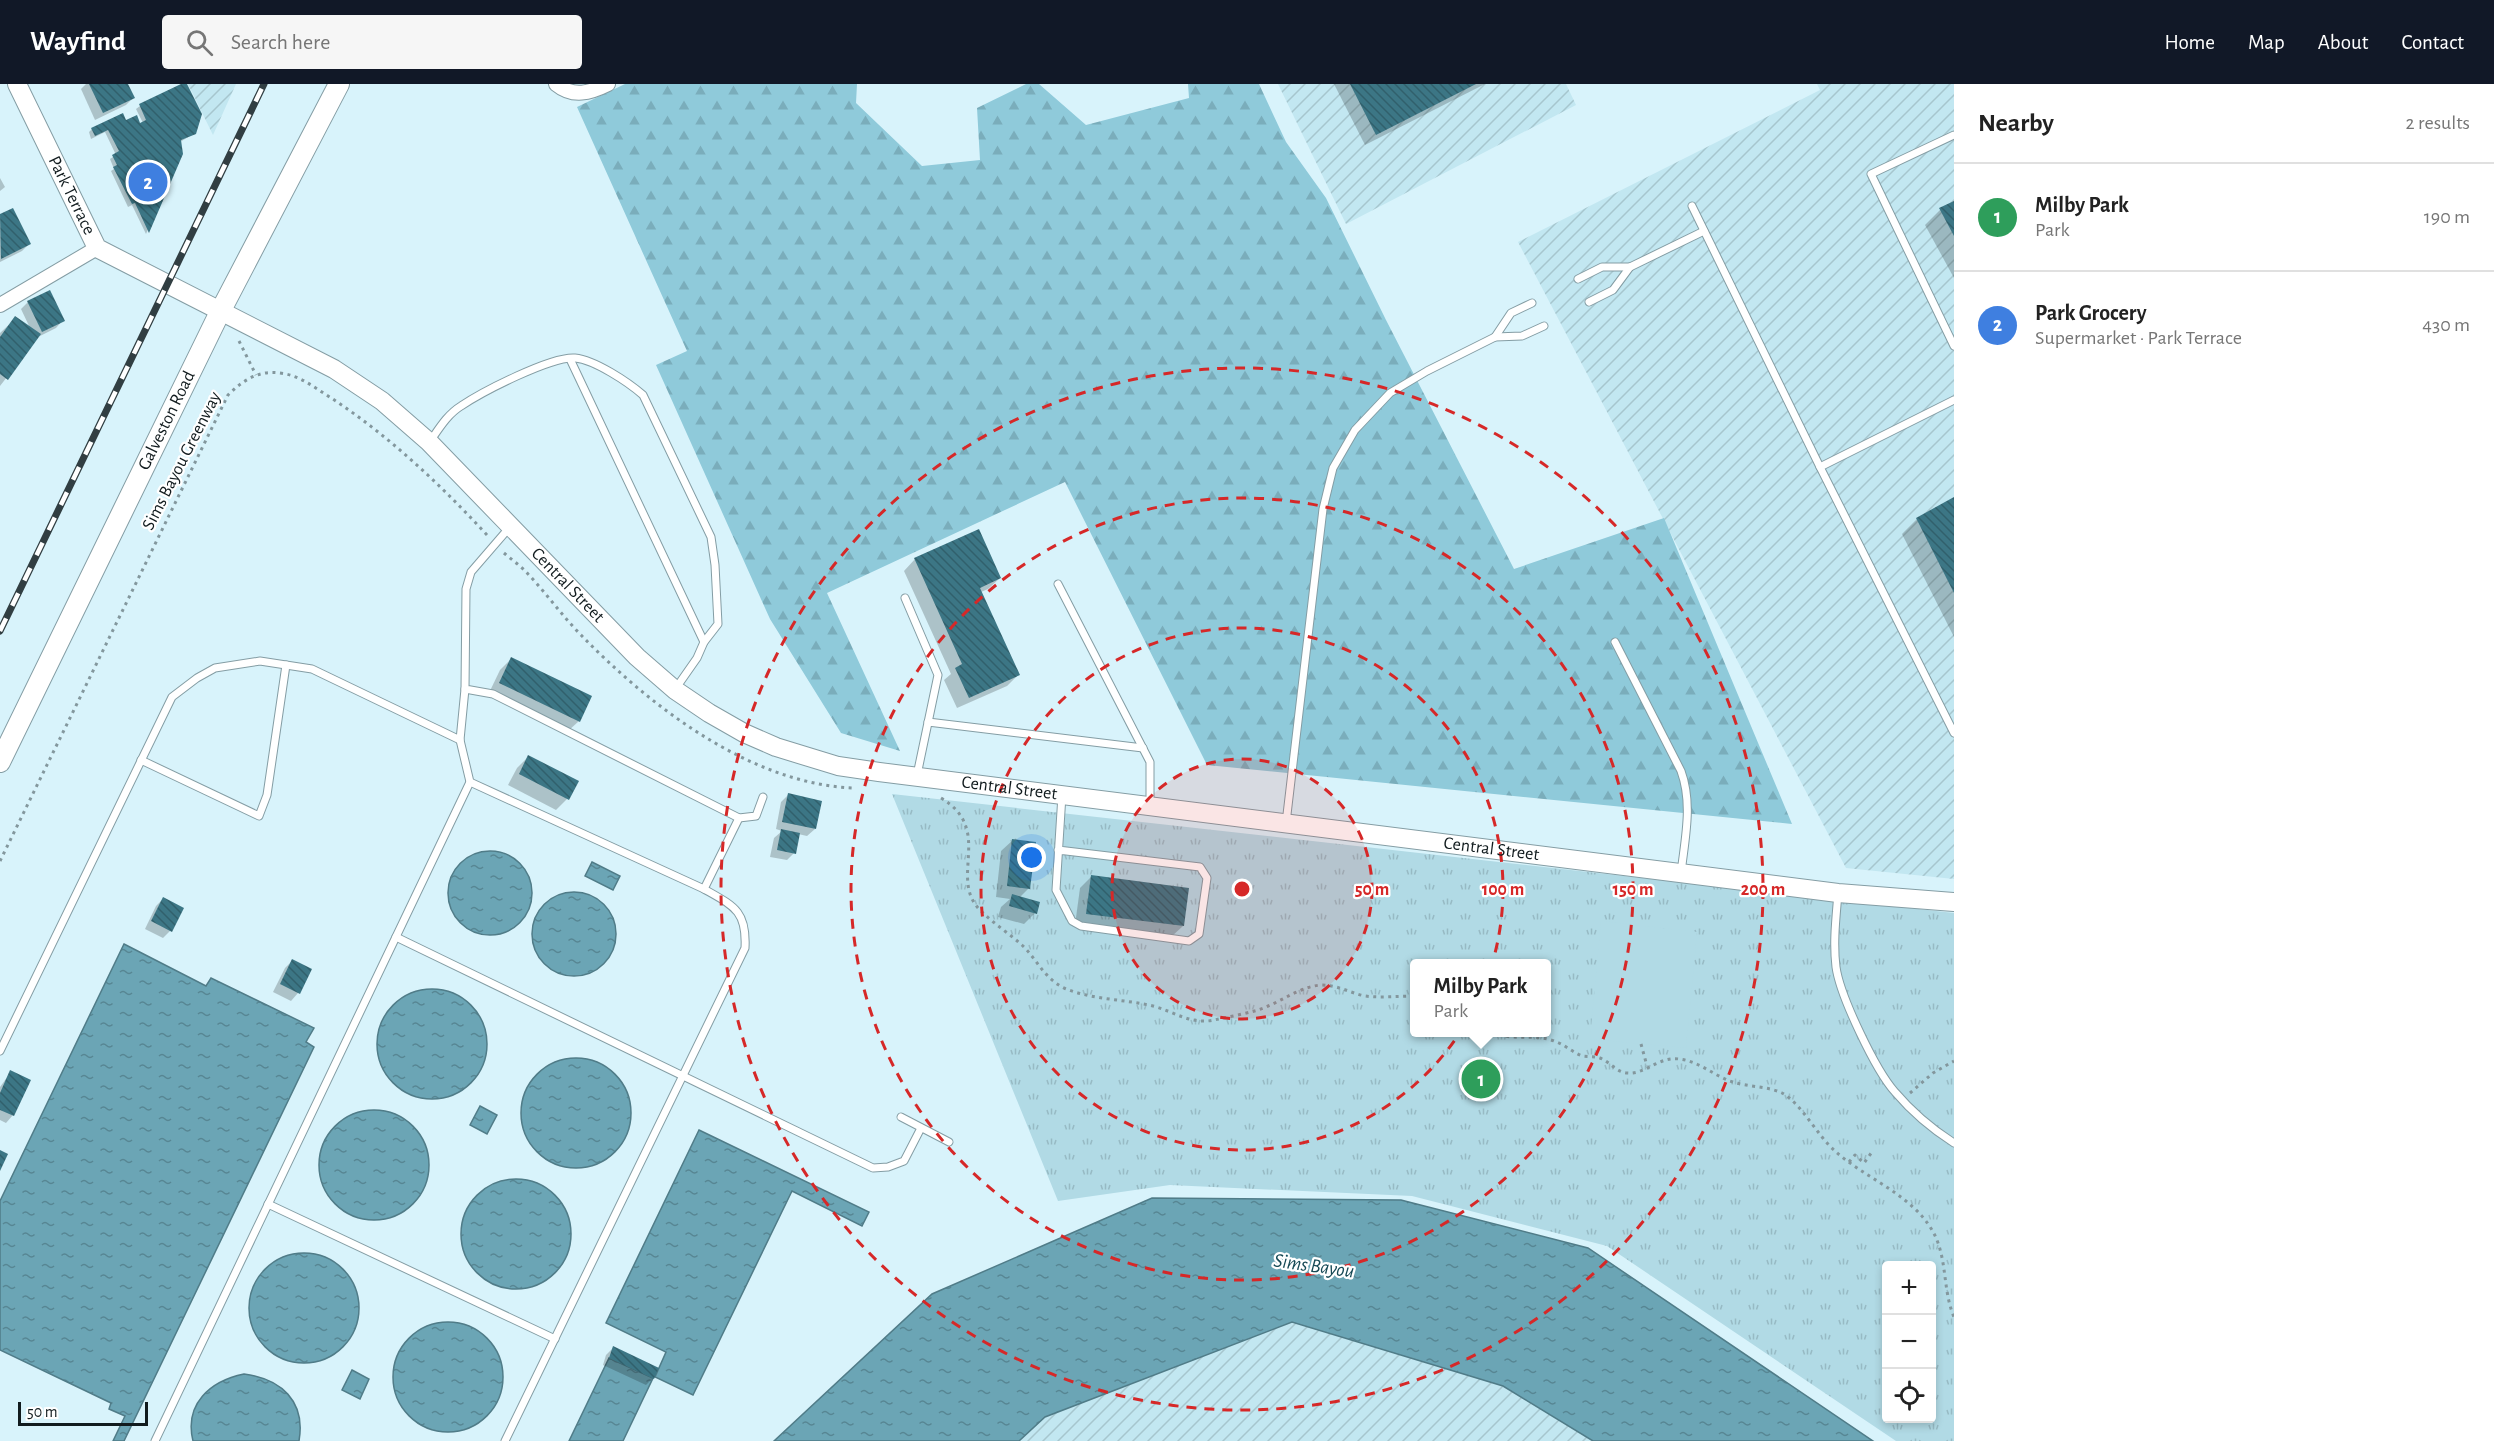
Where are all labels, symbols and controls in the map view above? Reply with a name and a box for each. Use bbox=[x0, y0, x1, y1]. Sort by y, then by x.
search box bbox=[162, 15, 582, 69]
icon: search bbox=[183, 26, 216, 59]
text: Wayfind bbox=[30, 28, 126, 56]
text: Search here bbox=[231, 31, 330, 53]
text: Home bbox=[2164, 32, 2215, 53]
text: Map bbox=[2248, 32, 2285, 53]
text: About bbox=[2318, 32, 2368, 53]
text: Contact bbox=[2401, 32, 2464, 53]
text: Nearby bbox=[1978, 110, 2054, 136]
text: 2 results bbox=[2406, 113, 2470, 133]
street label: Park Terrace bbox=[45, 153, 98, 238]
pin: 2 bbox=[128, 160, 168, 204]
text: Milby Park bbox=[2035, 194, 2129, 216]
text: 1 bbox=[1994, 207, 2001, 227]
text: 190 m bbox=[2424, 207, 2470, 227]
text: Park bbox=[2035, 220, 2070, 240]
text: Park Grocery bbox=[2035, 302, 2147, 324]
text: 2 bbox=[1993, 315, 2002, 335]
text: 430 m bbox=[2422, 315, 2470, 335]
text: Supermarket · Park Terrace bbox=[2035, 328, 2242, 348]
street label: Galveston Road bbox=[135, 368, 199, 473]
street label: Sims Bayou Greenway bbox=[139, 389, 225, 533]
street label: Central Street bbox=[528, 544, 608, 626]
street label: Central Street bbox=[960, 773, 1058, 803]
street label: Central Street bbox=[1443, 834, 1541, 864]
your location bbox=[1017, 843, 1046, 872]
centre of rings bbox=[1232, 879, 1252, 899]
text: 50 m bbox=[1355, 881, 1389, 899]
text: 100 m bbox=[1482, 881, 1524, 899]
text: 150 m bbox=[1613, 881, 1653, 899]
text: 200 m bbox=[1741, 881, 1785, 899]
popup bbox=[1410, 959, 1551, 1037]
text: Milby Park bbox=[1434, 975, 1527, 997]
text: Park bbox=[1434, 1001, 1468, 1021]
pin: 1 bbox=[1462, 1056, 1500, 1102]
water label: Sims Bayou bbox=[1272, 1250, 1356, 1282]
map controls bbox=[1882, 1261, 1936, 1423]
button: + bbox=[1882, 1261, 1936, 1315]
button: − bbox=[1882, 1315, 1936, 1369]
button: locate bbox=[1882, 1369, 1936, 1423]
scale bar bbox=[18, 1399, 148, 1426]
text: 50 m bbox=[27, 1404, 58, 1420]

